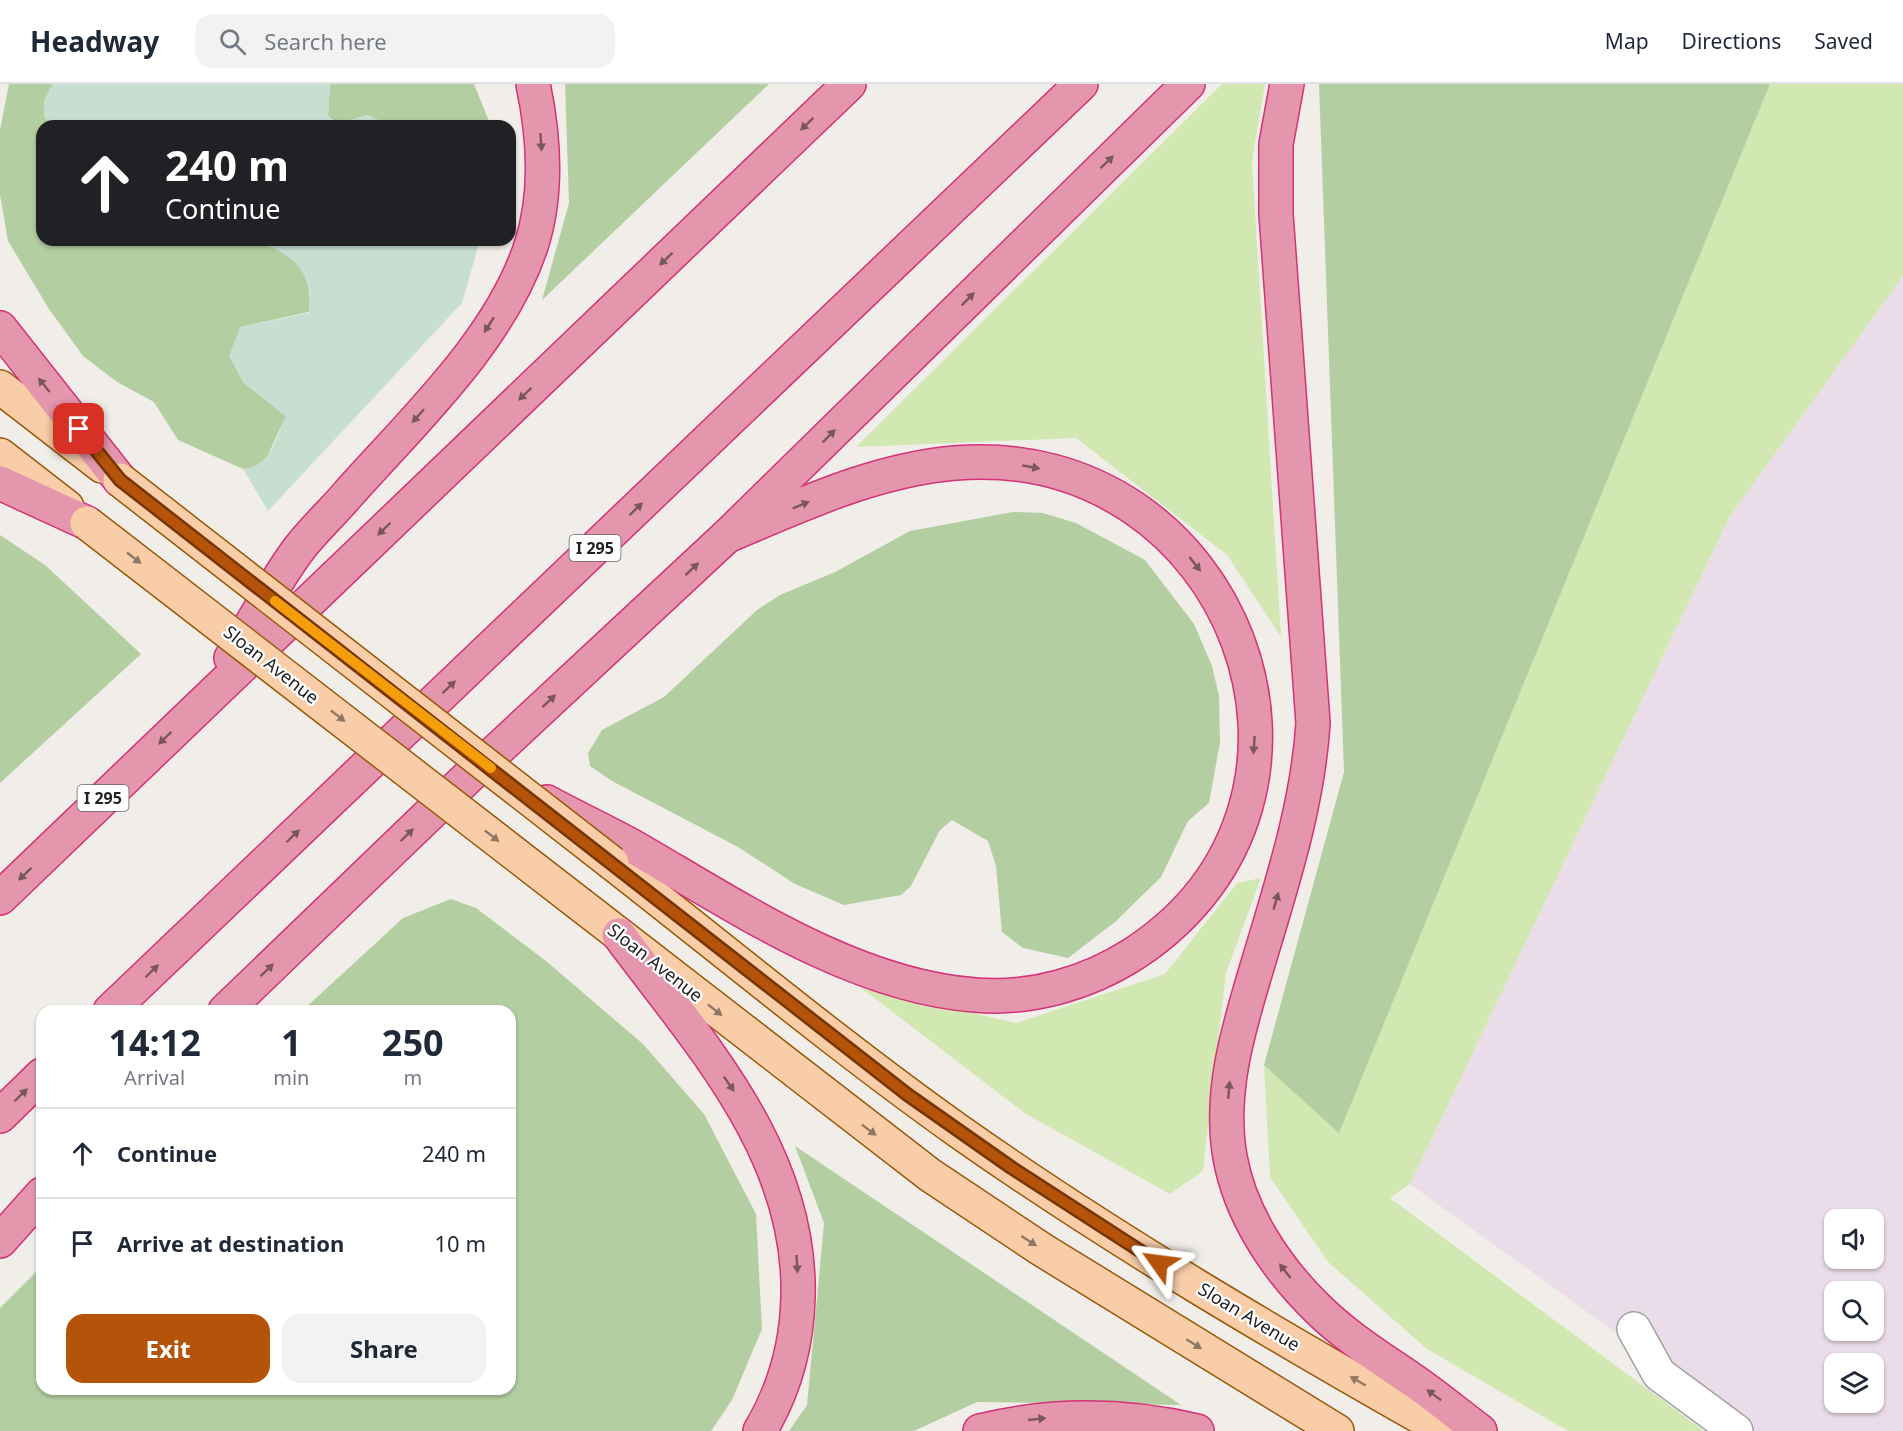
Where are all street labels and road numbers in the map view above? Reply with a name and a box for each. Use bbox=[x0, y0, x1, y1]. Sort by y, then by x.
road number: I 295 bbox=[570, 535, 620, 561]
street label: Sloan Avenue bbox=[219, 620, 324, 709]
road number: I 295 bbox=[78, 785, 128, 811]
street label: Sloan Avenue bbox=[603, 918, 708, 1007]
street label: Sloan Avenue bbox=[1194, 1276, 1305, 1356]

